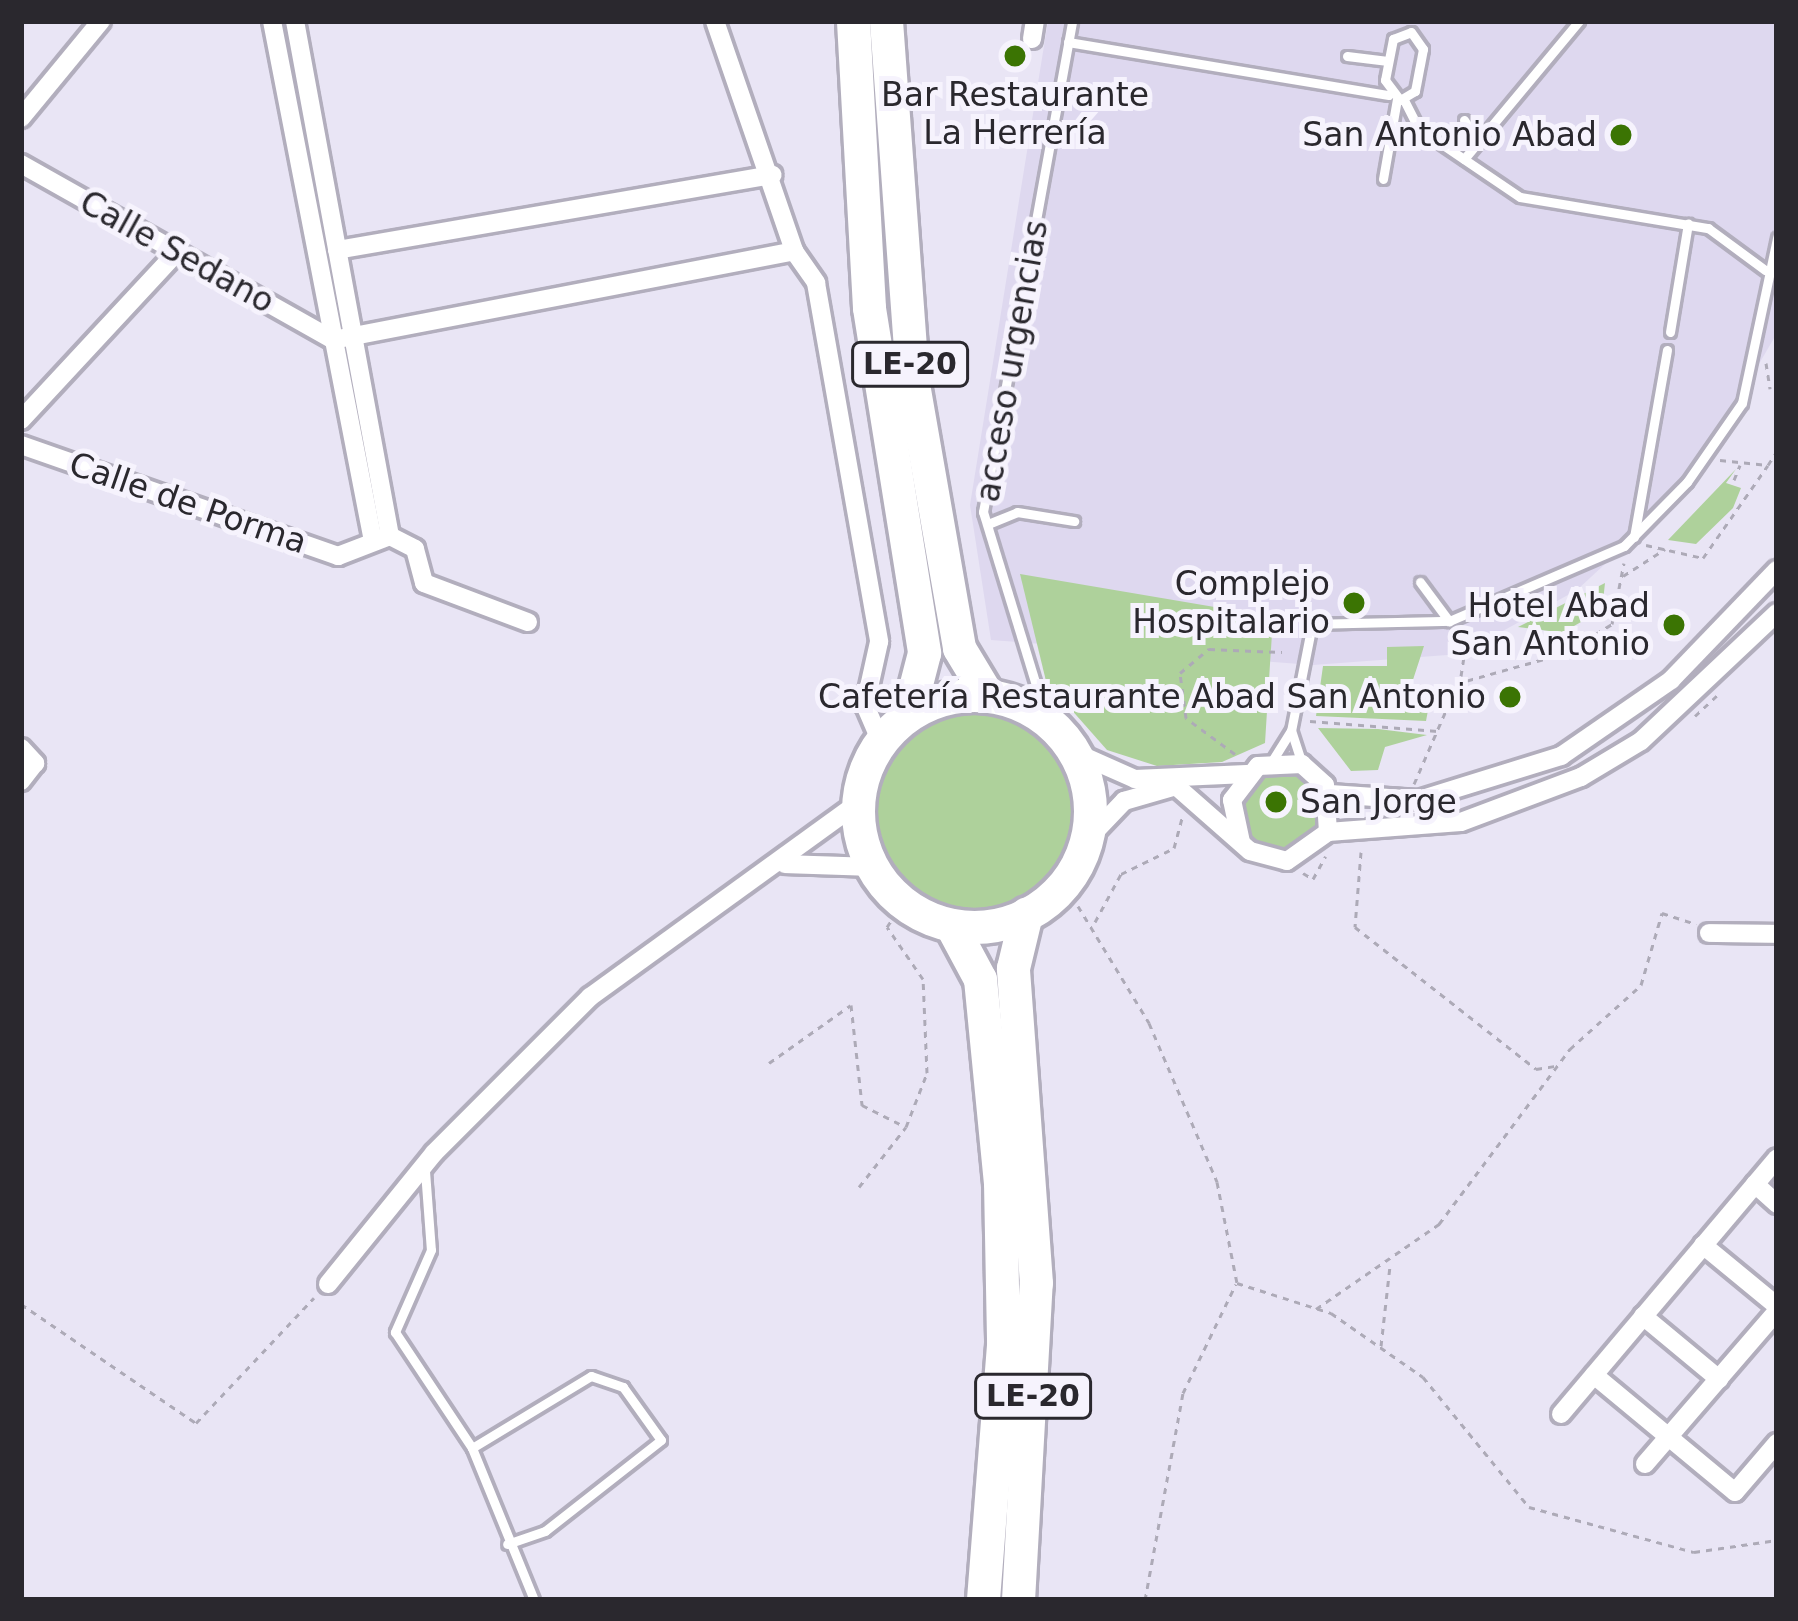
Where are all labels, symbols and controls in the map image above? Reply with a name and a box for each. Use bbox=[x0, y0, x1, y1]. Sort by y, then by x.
marker: Bar Restaurante La Herrería bbox=[1002, 43, 1028, 69]
place label: Bar Restaurante La Herrería bbox=[881, 75, 1149, 153]
place label: San Antonio Abad bbox=[1302, 115, 1597, 155]
marker: San Antonio Abad bbox=[1608, 122, 1634, 148]
street label: Calle Sedano bbox=[73, 182, 281, 322]
street label: acceso urgencias bbox=[968, 217, 1056, 505]
road number: LE-20 bbox=[850, 340, 970, 388]
street label: Calle de Porma bbox=[64, 444, 312, 562]
place label: Complejo Hospitalario bbox=[1132, 564, 1330, 642]
place label: Hotel Abad San Antonio bbox=[1451, 586, 1650, 664]
marker: Complejo Hospitalario bbox=[1341, 590, 1367, 616]
marker: Hotel Abad San Antonio bbox=[1661, 612, 1687, 638]
place label: Cafetería Restaurante Abad San Antonio bbox=[818, 677, 1486, 717]
marker: Cafetería Restaurante Abad San Antonio bbox=[1497, 684, 1523, 710]
place label: San Jorge bbox=[1300, 782, 1457, 822]
marker: San Jorge bbox=[1263, 789, 1289, 815]
road number: LE-20 bbox=[973, 1372, 1093, 1420]

